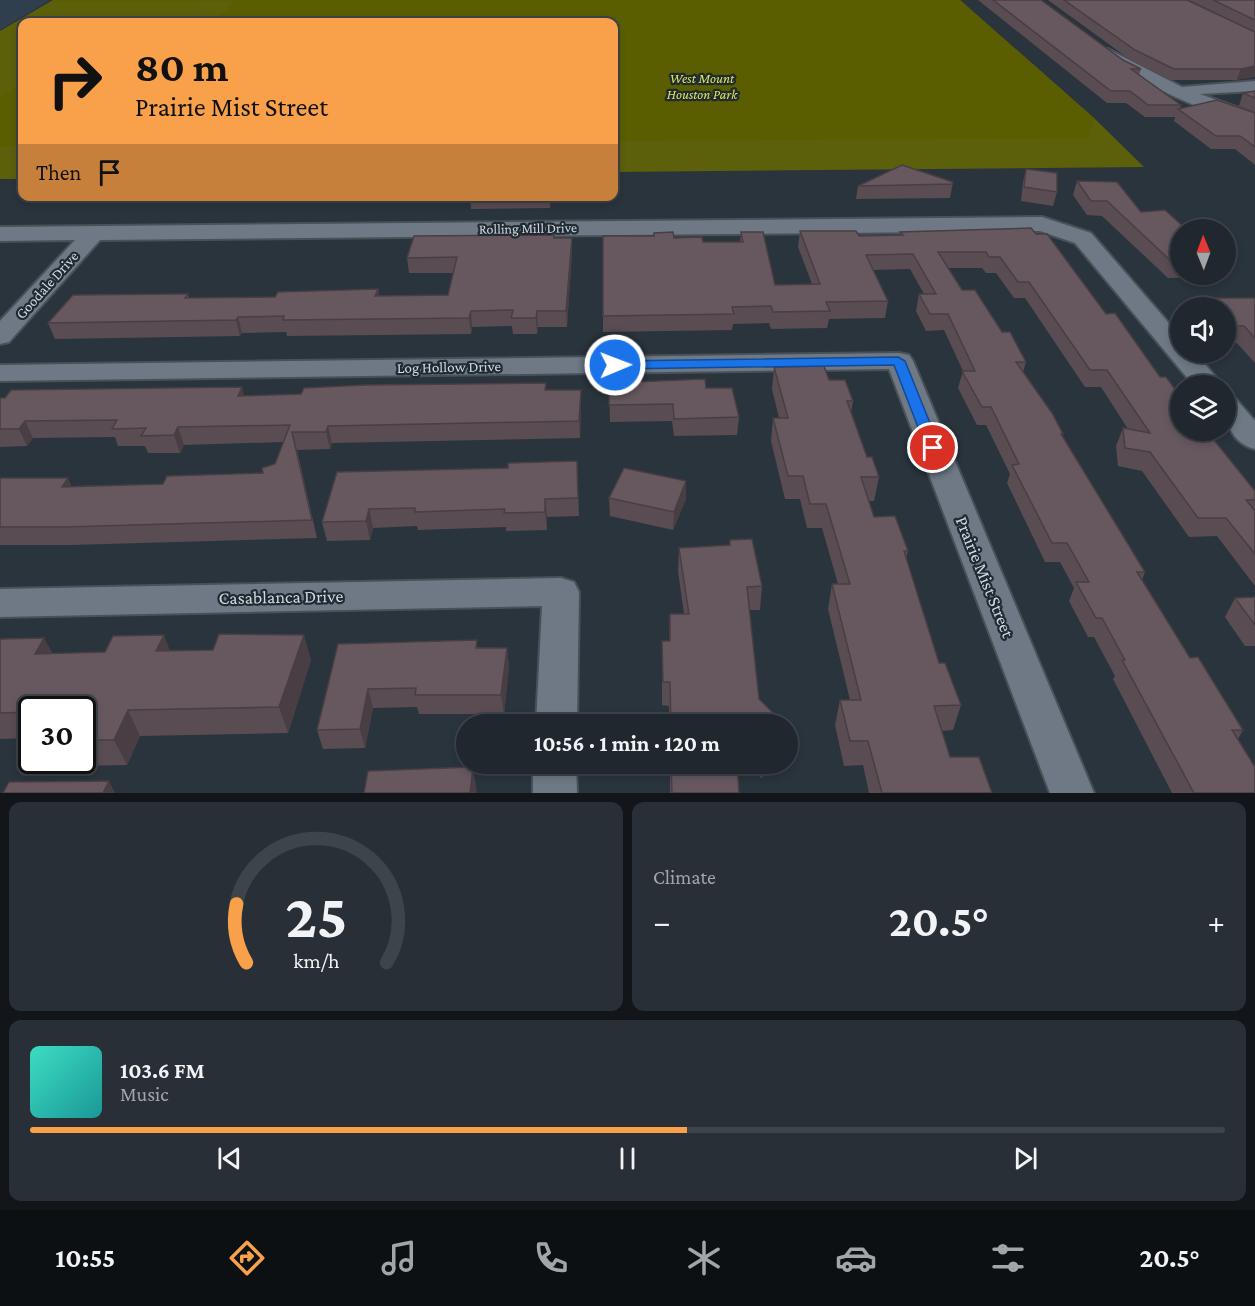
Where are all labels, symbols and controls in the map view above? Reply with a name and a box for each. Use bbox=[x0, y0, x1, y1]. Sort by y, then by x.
icon: right bbox=[36, 42, 114, 120]
text: 80 m bbox=[135, 43, 229, 90]
park label: West Mount Houston Park bbox=[667, 70, 738, 102]
text: Prairie Mist Street bbox=[135, 92, 328, 122]
icon: arrive bbox=[93, 156, 126, 189]
text: Then bbox=[36, 160, 81, 185]
street label: Rolling Mill Drive bbox=[479, 219, 577, 237]
north arrow bbox=[1170, 219, 1236, 285]
map controls bbox=[1170, 219, 1236, 441]
street label: Goodale Drive bbox=[13, 248, 82, 322]
button: sound bbox=[1170, 297, 1236, 363]
position arrow bbox=[583, 333, 647, 397]
street label: Log Hollow Drive bbox=[397, 358, 502, 377]
button: layers bbox=[1170, 375, 1236, 441]
pin bbox=[907, 422, 958, 473]
icon: arrive bbox=[916, 431, 949, 464]
street label: Prairie Mist Street bbox=[952, 514, 1019, 641]
street label: Casablanca Drive bbox=[219, 586, 344, 608]
speed limit sign: 30 bbox=[18, 696, 96, 774]
text: 10:56 · 1 min · 120 m bbox=[534, 731, 720, 756]
text: Climate bbox=[653, 866, 716, 888]
text: 25 bbox=[285, 881, 347, 950]
text: 20.5° bbox=[889, 896, 989, 946]
text: − bbox=[653, 903, 670, 940]
text: + bbox=[1208, 903, 1225, 940]
text: km/h bbox=[293, 950, 340, 974]
text: 103.6 FM bbox=[120, 1058, 205, 1083]
text: Music bbox=[120, 1083, 169, 1105]
icon: previous bbox=[213, 1142, 246, 1175]
icon: pause bbox=[611, 1142, 644, 1175]
icon: next bbox=[1009, 1142, 1042, 1175]
icon: directions bbox=[226, 1237, 268, 1279]
icon: music bbox=[378, 1237, 420, 1279]
icon: phone bbox=[530, 1237, 572, 1279]
icon: climate bbox=[683, 1237, 725, 1279]
icon: car bbox=[835, 1237, 877, 1279]
icon: filters bbox=[987, 1237, 1029, 1279]
text: 10:55 bbox=[55, 1243, 115, 1273]
text: 20.5° bbox=[1140, 1243, 1200, 1273]

